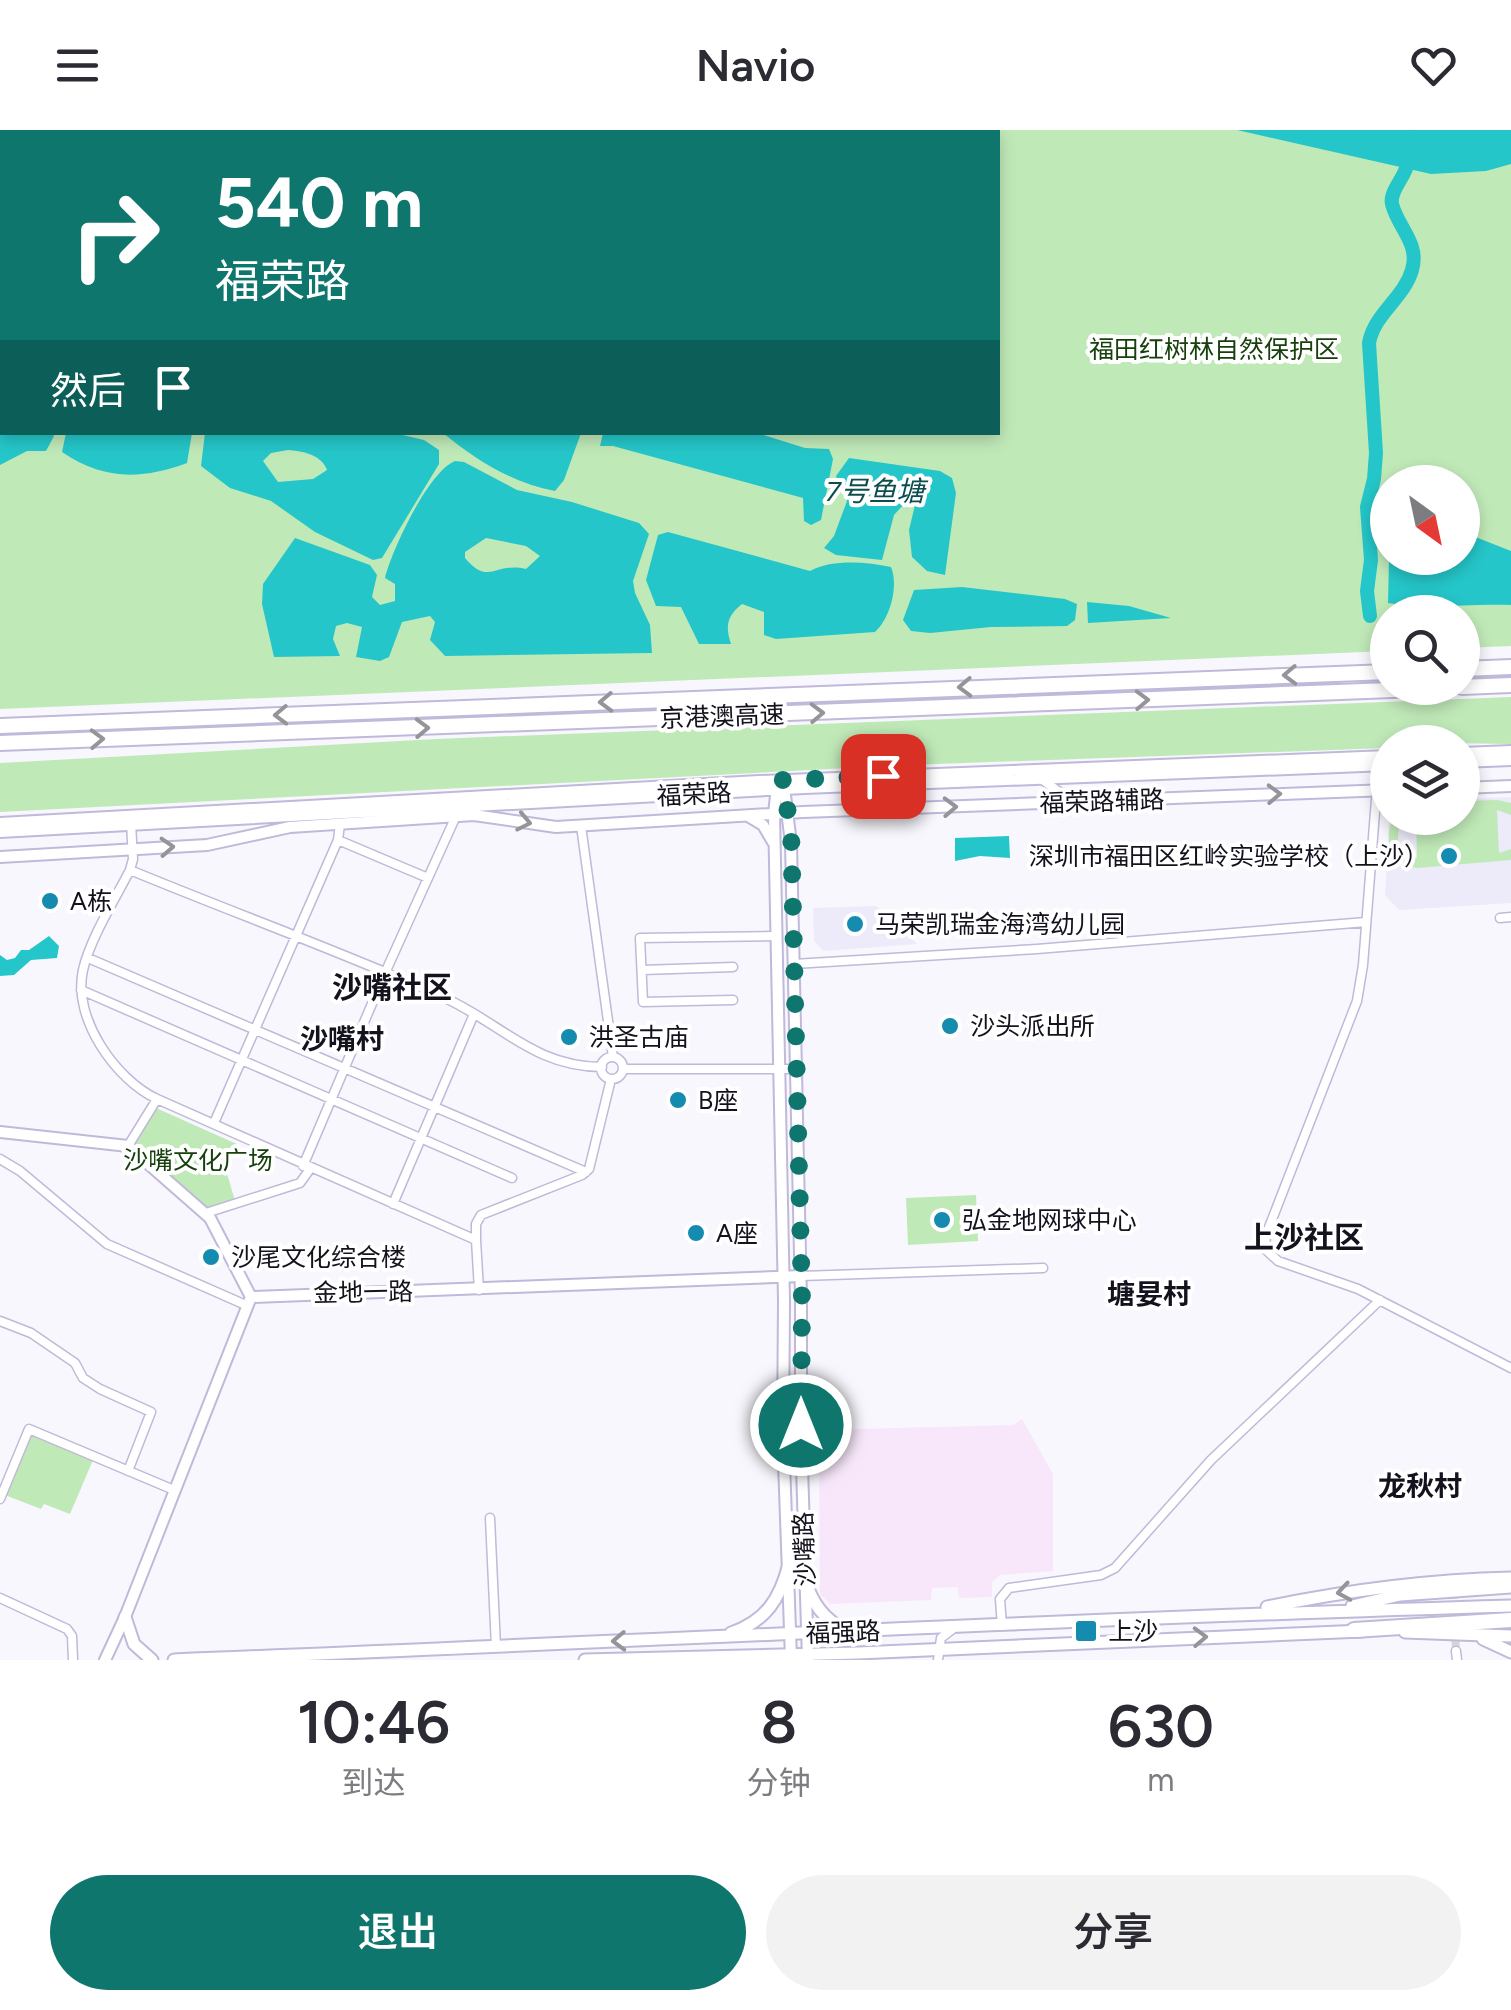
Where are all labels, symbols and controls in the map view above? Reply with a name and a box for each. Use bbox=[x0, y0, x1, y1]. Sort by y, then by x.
icon: menu bbox=[50, 38, 105, 93]
text: Navio bbox=[696, 38, 815, 92]
icon: heart bbox=[1406, 38, 1461, 93]
text: 540 m bbox=[215, 160, 423, 245]
icon: right bbox=[50, 170, 180, 300]
text: 福荣路 bbox=[215, 254, 350, 308]
park label: 福田红树林自然保护区 bbox=[1089, 334, 1339, 364]
icon: arrive bbox=[146, 360, 201, 415]
text: 然后 bbox=[50, 368, 126, 414]
north arrow bbox=[1370, 465, 1480, 575]
map controls bbox=[1370, 465, 1480, 835]
water label: 7号鱼塘 bbox=[825, 474, 929, 508]
button: search bbox=[1370, 595, 1480, 705]
one-way arrow bbox=[1282, 665, 1298, 686]
one-way arrow bbox=[957, 677, 973, 698]
one-way arrow bbox=[1134, 689, 1150, 710]
one-way arrow bbox=[597, 691, 613, 712]
street label: 京港澳高速 bbox=[659, 699, 785, 733]
one-way arrow bbox=[809, 702, 825, 723]
one-way arrow bbox=[272, 704, 288, 725]
one-way arrow bbox=[415, 717, 431, 738]
button: layers bbox=[1370, 725, 1480, 835]
one-way arrow bbox=[90, 729, 106, 750]
pin bbox=[841, 734, 926, 819]
icon: arrive bbox=[856, 749, 911, 804]
street label: 福荣路 bbox=[656, 777, 732, 811]
street label: 福荣路辅路 bbox=[1039, 784, 1165, 818]
one-way arrow bbox=[1267, 784, 1283, 805]
one-way arrow bbox=[942, 796, 958, 817]
one-way arrow bbox=[515, 811, 532, 832]
one-way arrow bbox=[160, 837, 176, 858]
place label: 深圳市福田区红岭实验学校（上沙） bbox=[1029, 841, 1429, 871]
marker: 深圳市福田区红岭实验学校（上沙） bbox=[1438, 845, 1460, 867]
place label: A栋 bbox=[70, 886, 112, 916]
marker: A栋 bbox=[39, 890, 61, 912]
place label: 马荣凯瑞金海湾幼儿园 bbox=[875, 909, 1125, 939]
marker: 马荣凯瑞金海湾幼儿园 bbox=[844, 913, 866, 935]
district label: 沙嘴社区 bbox=[332, 969, 452, 1006]
place label: 沙头派出所 bbox=[970, 1011, 1095, 1041]
marker: 沙头派出所 bbox=[939, 1015, 961, 1037]
district label: 沙嘴村 bbox=[300, 1022, 384, 1056]
place label: 洪圣古庙 bbox=[589, 1022, 689, 1052]
marker: 洪圣古庙 bbox=[558, 1026, 580, 1048]
place label: B座 bbox=[698, 1085, 738, 1115]
marker: B座 bbox=[667, 1089, 689, 1111]
park label: 沙嘴文化广场 bbox=[123, 1145, 273, 1175]
place label: 弘金地网球中心 bbox=[962, 1205, 1137, 1235]
marker: 弘金地网球中心 bbox=[931, 1209, 953, 1231]
place label: A座 bbox=[716, 1218, 758, 1248]
district label: 上沙社区 bbox=[1244, 1219, 1364, 1256]
marker: A座 bbox=[685, 1222, 707, 1244]
place label: 沙尾文化综合楼 bbox=[231, 1242, 406, 1272]
marker: 沙尾文化综合楼 bbox=[200, 1246, 222, 1268]
street label: 金地一路 bbox=[313, 1276, 413, 1308]
district label: 塘妟村 bbox=[1107, 1277, 1191, 1311]
position arrow bbox=[749, 1373, 853, 1477]
district label: 龙秋村 bbox=[1378, 1469, 1462, 1503]
street label: 沙嘴路 bbox=[788, 1511, 820, 1587]
one-way arrow bbox=[1336, 1581, 1353, 1602]
street label: 福强路 bbox=[805, 1616, 881, 1648]
place label: 上沙 bbox=[1108, 1616, 1158, 1646]
marker: 上沙 bbox=[1073, 1618, 1099, 1644]
one-way arrow bbox=[1193, 1627, 1209, 1648]
one-way arrow bbox=[611, 1631, 627, 1652]
text: 10:46 bbox=[297, 1686, 450, 1758]
text: 8 bbox=[760, 1686, 797, 1758]
text: 630 bbox=[1108, 1690, 1214, 1762]
text: m bbox=[1147, 1761, 1175, 1799]
text: 到达 bbox=[341, 1764, 405, 1802]
text: 分钟 bbox=[747, 1764, 811, 1802]
button: 退出 bbox=[50, 1875, 746, 1990]
button: 分享 bbox=[766, 1875, 1461, 1990]

